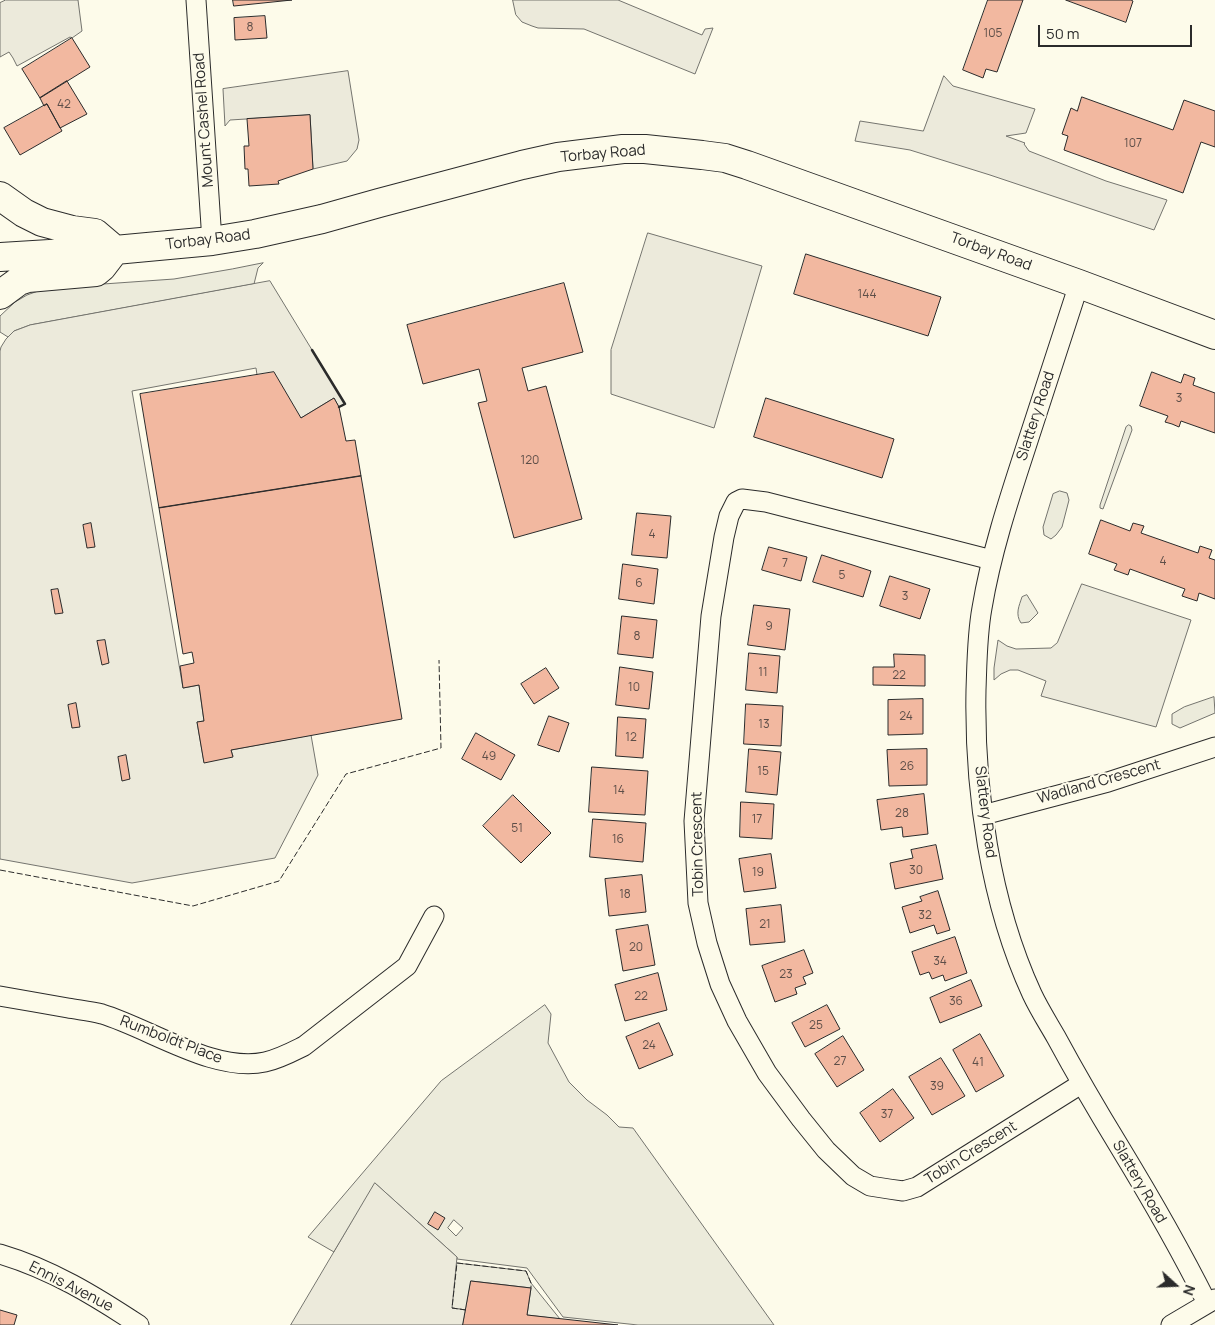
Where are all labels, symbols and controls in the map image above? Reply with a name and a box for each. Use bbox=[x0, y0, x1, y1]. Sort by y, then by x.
scale bar bbox=[1040, 15, 1194, 47]
house number: 8 bbox=[247, 21, 253, 35]
text: 50 m bbox=[1046, 23, 1080, 44]
house number: 105 bbox=[984, 27, 1002, 41]
street label: Mount Cashel Road bbox=[190, 52, 218, 188]
house number: 42 bbox=[57, 98, 71, 112]
house number: 107 bbox=[1124, 137, 1142, 151]
street label: Torbay Road bbox=[560, 141, 646, 167]
street label: Torbay Road bbox=[165, 226, 251, 254]
street label: Torbay Road bbox=[948, 229, 1034, 275]
house number: 144 bbox=[858, 288, 876, 302]
street label: Slattery Road bbox=[1013, 369, 1059, 463]
house number: 3 bbox=[1176, 392, 1182, 406]
house number: 120 bbox=[521, 454, 539, 468]
house number: 4 bbox=[648, 528, 656, 542]
house number: 4 bbox=[1159, 555, 1167, 569]
house number: 7 bbox=[782, 557, 788, 571]
house number: 5 bbox=[839, 569, 845, 583]
house number: 6 bbox=[635, 577, 643, 591]
house number: 3 bbox=[902, 590, 908, 604]
house number: 9 bbox=[765, 620, 773, 634]
house number: 8 bbox=[634, 630, 640, 644]
house number: 11 bbox=[758, 666, 768, 680]
house number: 22 bbox=[892, 669, 906, 683]
house number: 10 bbox=[628, 681, 640, 695]
house number: 24 bbox=[899, 710, 913, 724]
house number: 13 bbox=[758, 718, 770, 732]
house number: 12 bbox=[625, 731, 637, 745]
house number: 49 bbox=[482, 750, 496, 764]
street label: Wadland Crescent bbox=[1035, 756, 1163, 808]
house number: 26 bbox=[900, 760, 914, 774]
house number: 15 bbox=[757, 765, 769, 779]
street label: Slattery Road bbox=[970, 765, 1000, 859]
house number: 14 bbox=[613, 784, 625, 798]
street label: Tobin Crescent bbox=[688, 791, 708, 897]
house number: 28 bbox=[895, 807, 909, 821]
house number: 17 bbox=[752, 813, 762, 827]
house number: 51 bbox=[511, 822, 523, 836]
house number: 16 bbox=[612, 833, 624, 847]
house number: 30 bbox=[909, 864, 923, 878]
house number: 19 bbox=[752, 866, 764, 880]
house number: 18 bbox=[619, 888, 631, 902]
house number: 32 bbox=[918, 909, 932, 923]
house number: 21 bbox=[759, 918, 771, 932]
house number: 20 bbox=[629, 941, 643, 955]
house number: 34 bbox=[933, 955, 947, 969]
house number: 23 bbox=[779, 968, 793, 982]
house number: 22 bbox=[634, 990, 648, 1004]
house number: 36 bbox=[949, 995, 963, 1009]
street label: Rumboldt Place bbox=[117, 1012, 225, 1068]
house number: 25 bbox=[809, 1019, 823, 1033]
house number: 24 bbox=[642, 1039, 656, 1053]
house number: 27 bbox=[834, 1055, 846, 1069]
house number: 41 bbox=[972, 1056, 984, 1070]
house number: 39 bbox=[930, 1080, 944, 1094]
house number: 37 bbox=[881, 1108, 893, 1122]
street label: Tobin Crescent bbox=[922, 1118, 1020, 1188]
street label: Slattery Road bbox=[1108, 1137, 1170, 1227]
street label: Ennis Avenue bbox=[26, 1258, 116, 1316]
north arrow bbox=[1150, 1260, 1200, 1310]
text: N bbox=[1179, 1282, 1200, 1298]

